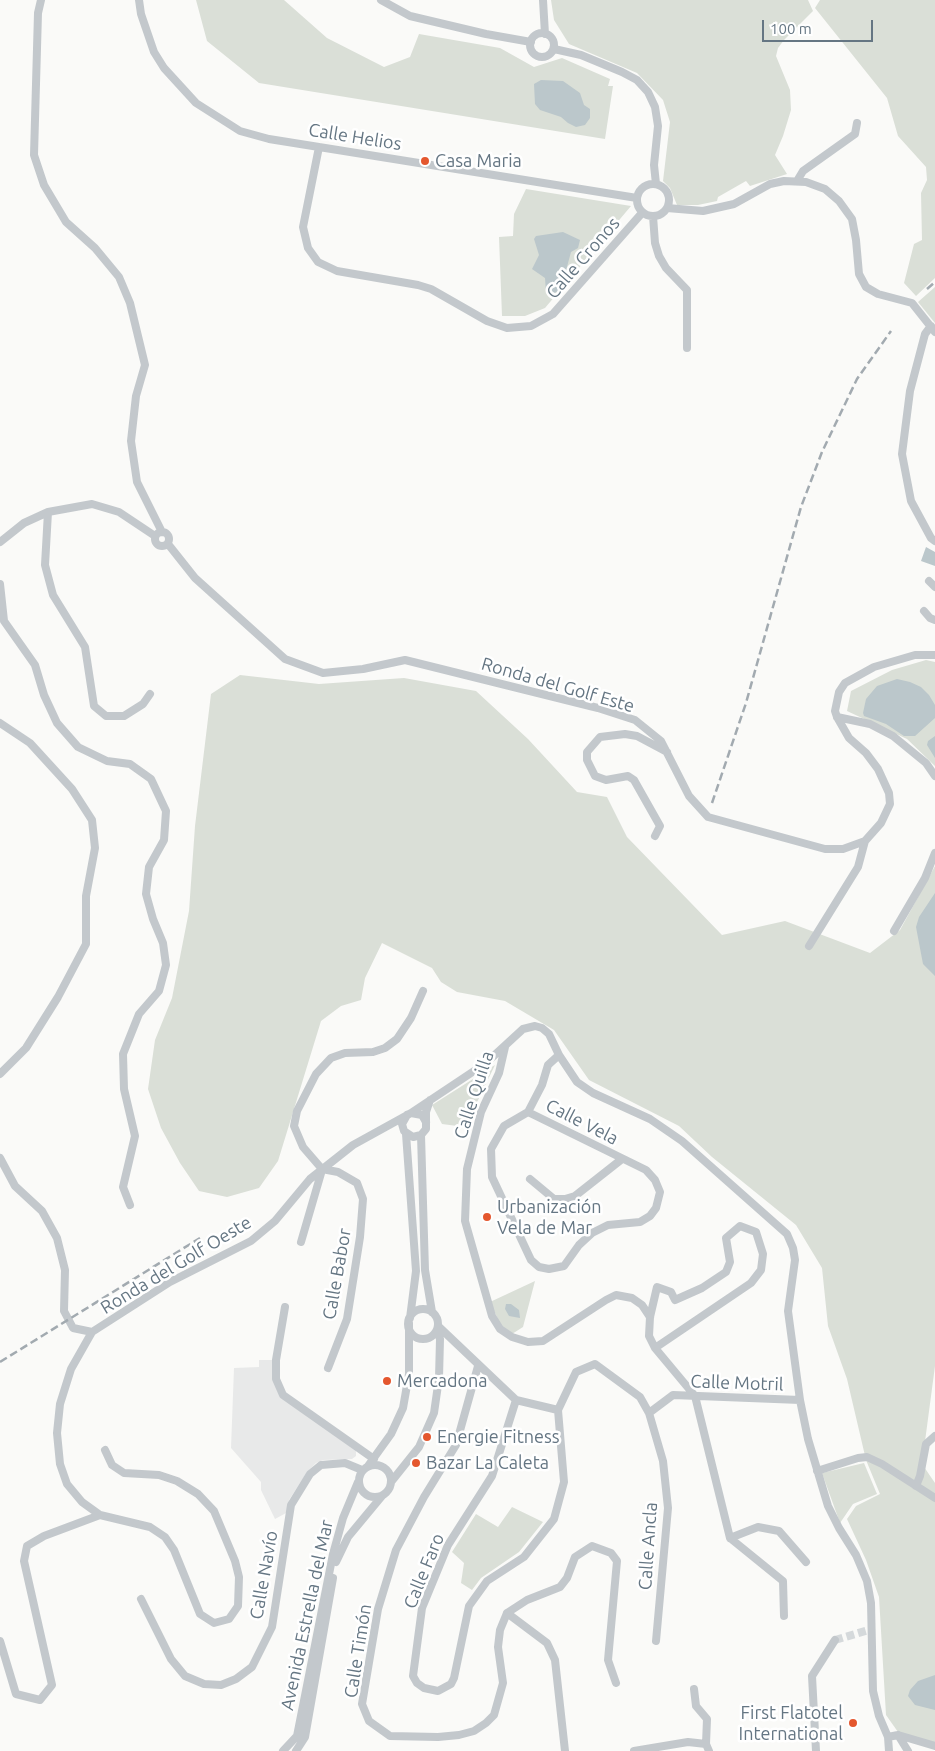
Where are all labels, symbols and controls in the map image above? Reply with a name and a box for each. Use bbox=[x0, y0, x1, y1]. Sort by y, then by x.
scale bar bbox=[765, 10, 876, 42]
text: 100 m bbox=[770, 20, 812, 37]
street label: Calle Helios bbox=[307, 119, 403, 155]
place label: Casa Maria bbox=[435, 150, 522, 172]
marker: Casa Maria bbox=[419, 155, 431, 167]
street label: Calle Cronos bbox=[542, 213, 624, 303]
street label: Ronda del Golf Este bbox=[479, 653, 637, 717]
street label: Calle Quilla bbox=[450, 1048, 498, 1142]
street label: Calle Vela bbox=[542, 1095, 622, 1149]
place label: Urbanización Vela de Mar bbox=[497, 1196, 602, 1238]
street label: Ronda del Golf Oeste bbox=[97, 1211, 255, 1319]
marker: Urbanización Vela de Mar bbox=[481, 1211, 493, 1223]
street label: Calle Babor bbox=[318, 1227, 356, 1321]
place label: Mercadona bbox=[397, 1370, 488, 1392]
street label: Calle Motril bbox=[690, 1371, 784, 1395]
marker: Mercadona bbox=[381, 1375, 393, 1387]
place label: Energie Fitness bbox=[437, 1426, 560, 1448]
marker: Energie Fitness bbox=[421, 1431, 433, 1443]
place label: Bazar La Caleta bbox=[426, 1452, 549, 1474]
marker: Bazar La Caleta bbox=[410, 1457, 422, 1469]
street label: Calle Ancla bbox=[634, 1501, 662, 1591]
street label: Avenida Estrella del Mar bbox=[276, 1518, 338, 1712]
street label: Calle Navío bbox=[246, 1529, 282, 1621]
street label: Calle Faro bbox=[399, 1530, 449, 1612]
street label: Calle Timón bbox=[340, 1602, 376, 1700]
place label: First Flatotel International bbox=[739, 1702, 843, 1745]
marker: First Flatotel International bbox=[847, 1717, 859, 1729]

